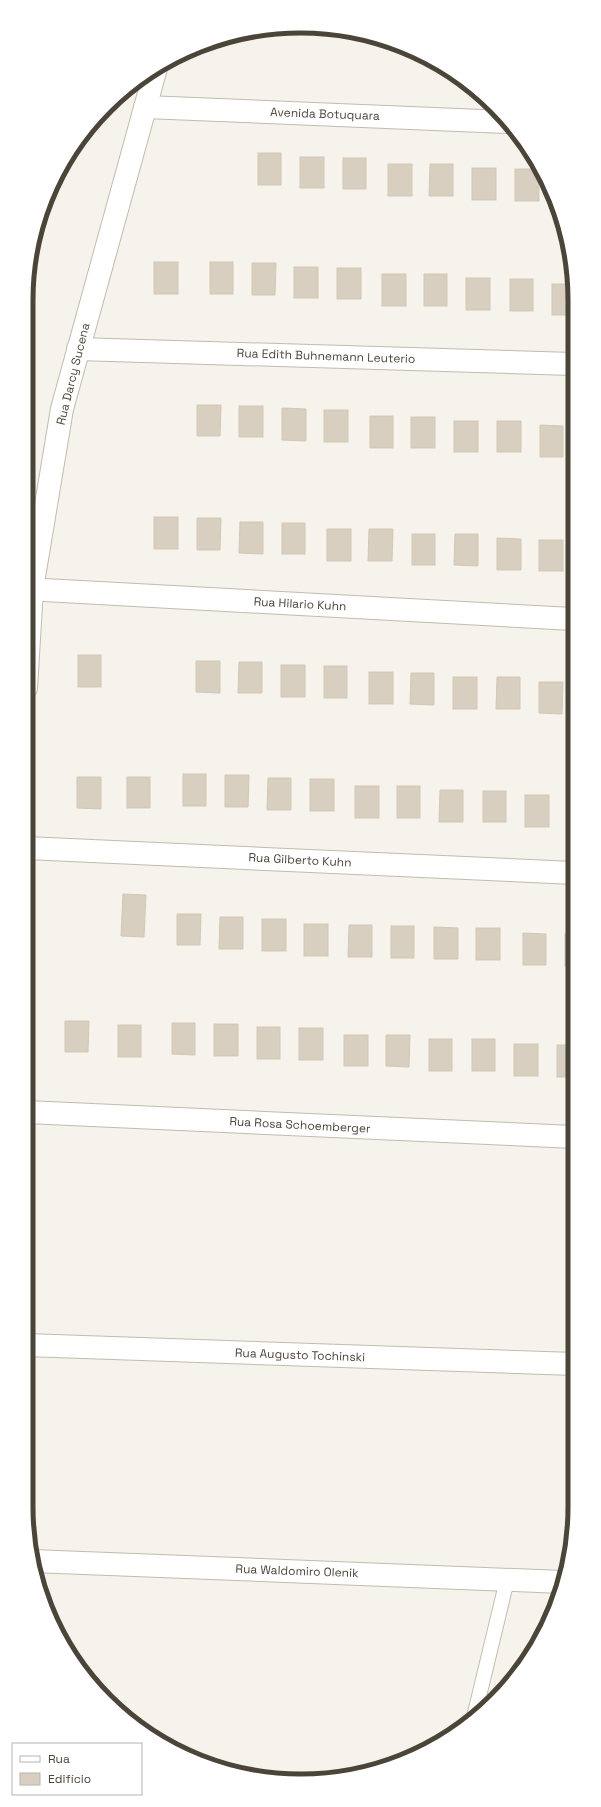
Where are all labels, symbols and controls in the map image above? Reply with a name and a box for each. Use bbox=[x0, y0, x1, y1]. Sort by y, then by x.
street label: Avenida Botuquara bbox=[270, 104, 380, 124]
street label: Rua Darcy Sucena bbox=[53, 321, 93, 427]
street label: Rua Edith Buhnemann Leuterio bbox=[236, 345, 416, 367]
street label: Rua Hilario Kuhn bbox=[253, 594, 347, 614]
street label: Rua Gilberto Kuhn bbox=[248, 849, 352, 871]
street label: Rua Rosa Schoemberger bbox=[229, 1113, 371, 1137]
street label: Rua Augusto Tochinski bbox=[235, 1345, 365, 1365]
street label: Rua Waldomiro Olenik bbox=[235, 1561, 359, 1581]
legend bbox=[12, 1743, 142, 1795]
text: Rua bbox=[48, 1751, 70, 1767]
text: Edifício bbox=[48, 1771, 91, 1787]

